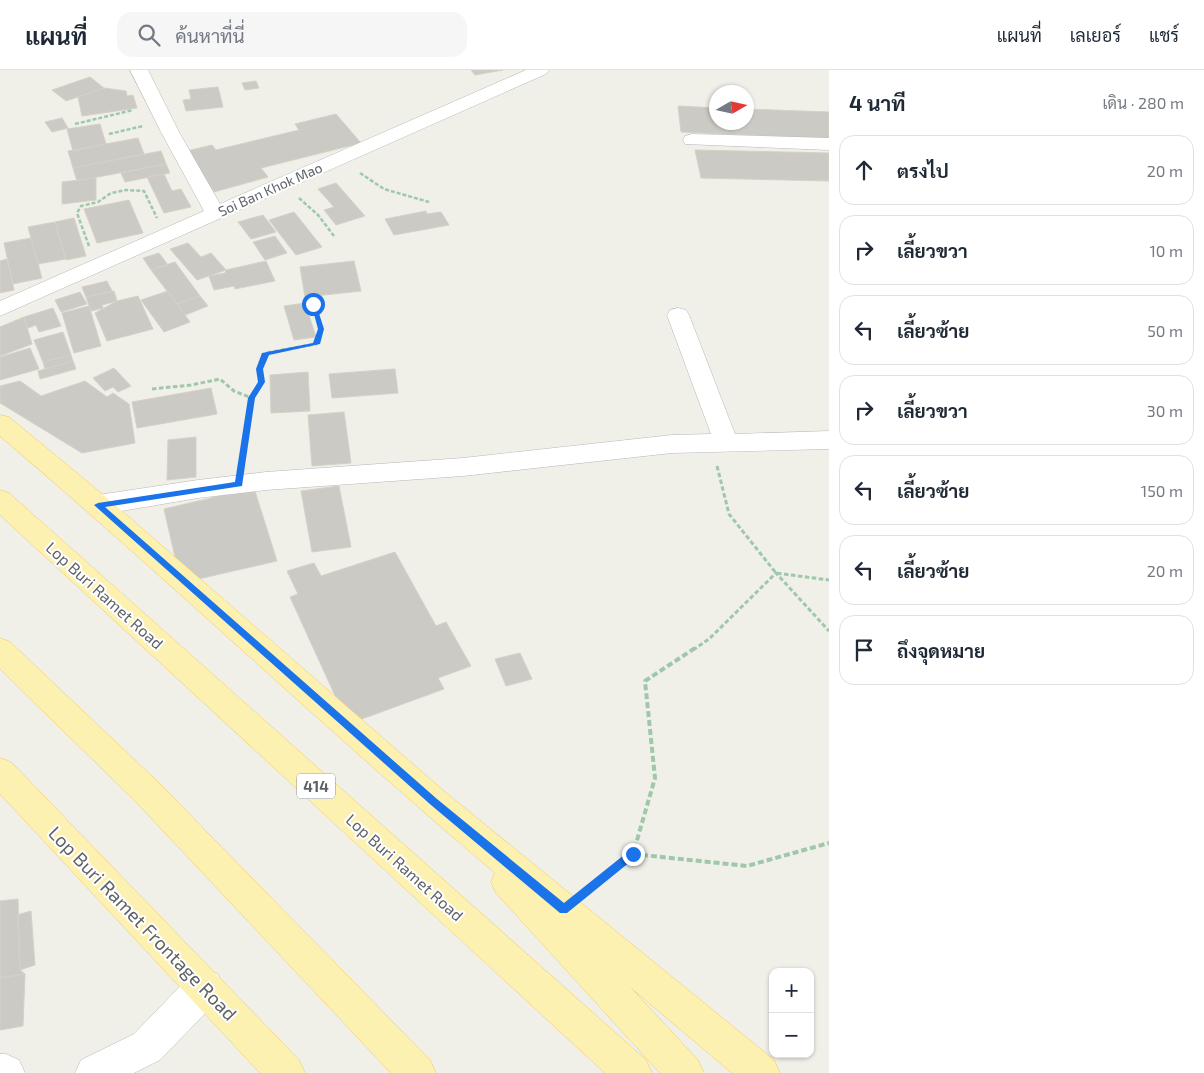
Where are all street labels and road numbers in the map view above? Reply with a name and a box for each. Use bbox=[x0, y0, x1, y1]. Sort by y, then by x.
street label: Soi Ban Khok Mao bbox=[215, 158, 325, 220]
street label: Lop Buri Ramet Road bbox=[43, 537, 167, 653]
road number: 414 bbox=[297, 774, 335, 798]
street label: Lop Buri Ramet Road bbox=[343, 809, 467, 925]
street label: Lop Buri Ramet Frontage Road bbox=[44, 821, 242, 1025]

